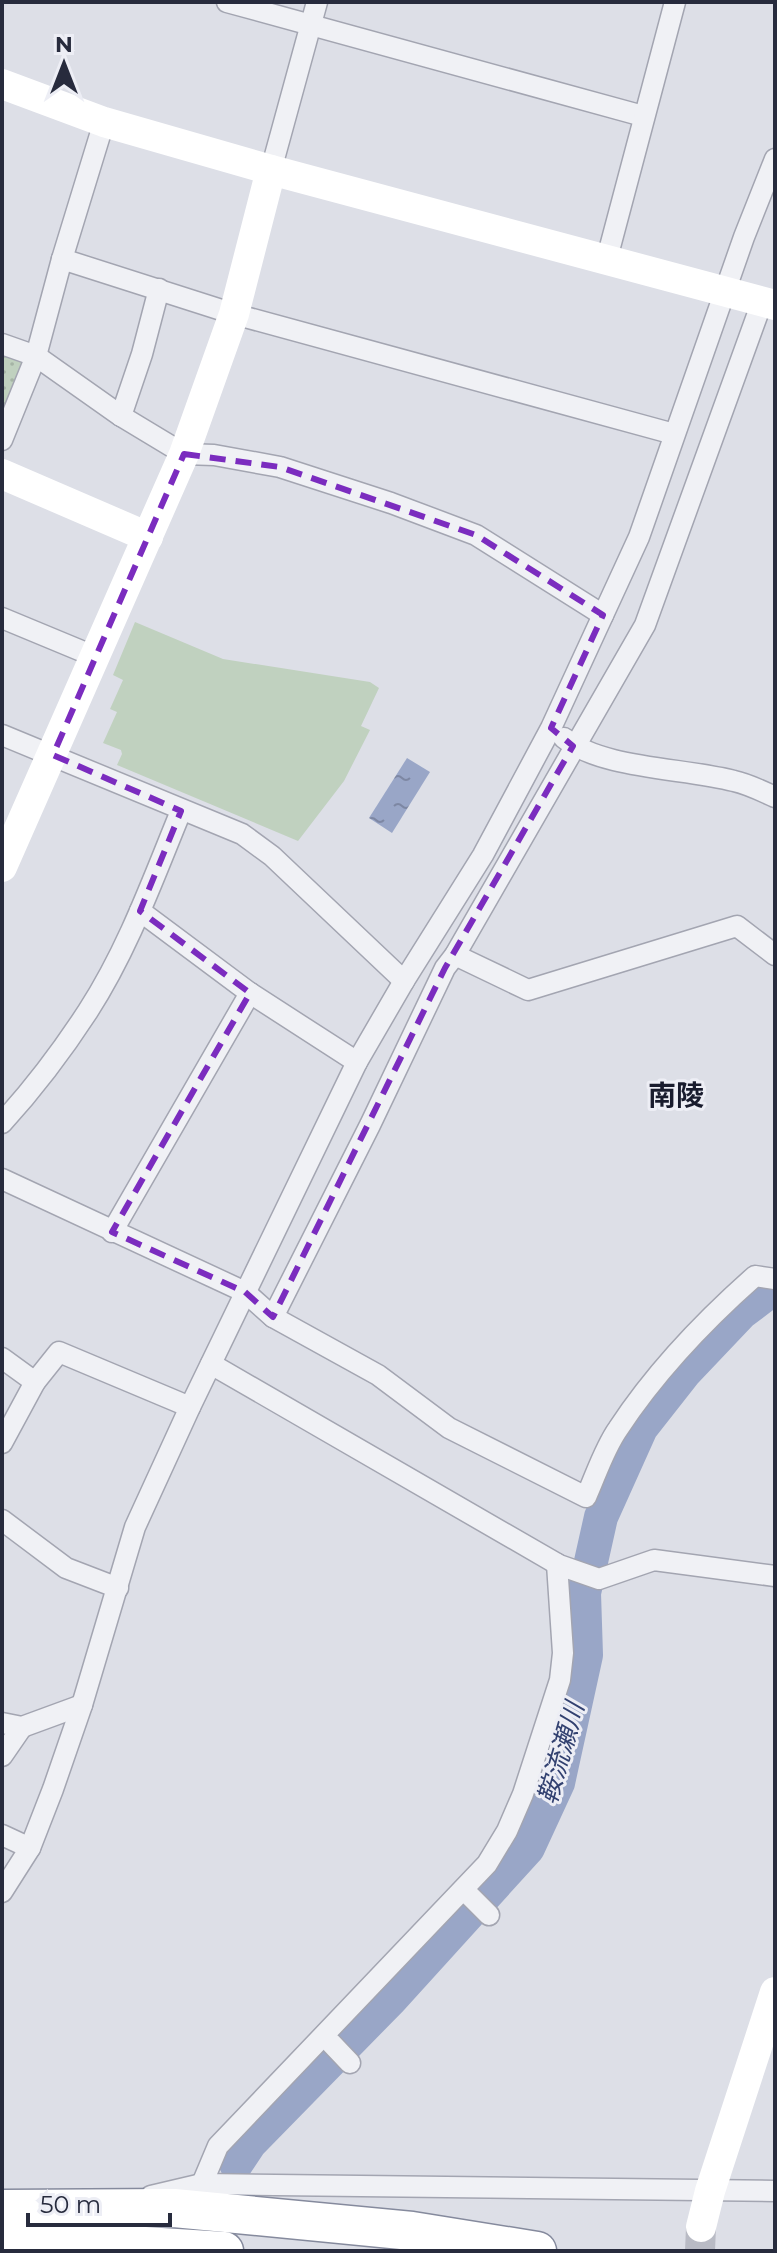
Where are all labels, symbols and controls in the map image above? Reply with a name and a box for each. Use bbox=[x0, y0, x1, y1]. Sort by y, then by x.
north arrow bbox=[24, 24, 104, 104]
text: N bbox=[55, 31, 73, 58]
district label: 南陵 bbox=[648, 1078, 704, 1112]
water label: 鞍流瀬川 bbox=[531, 1696, 592, 1807]
scale bar bbox=[28, 2177, 170, 2227]
text: 50 m bbox=[40, 2190, 101, 2219]

